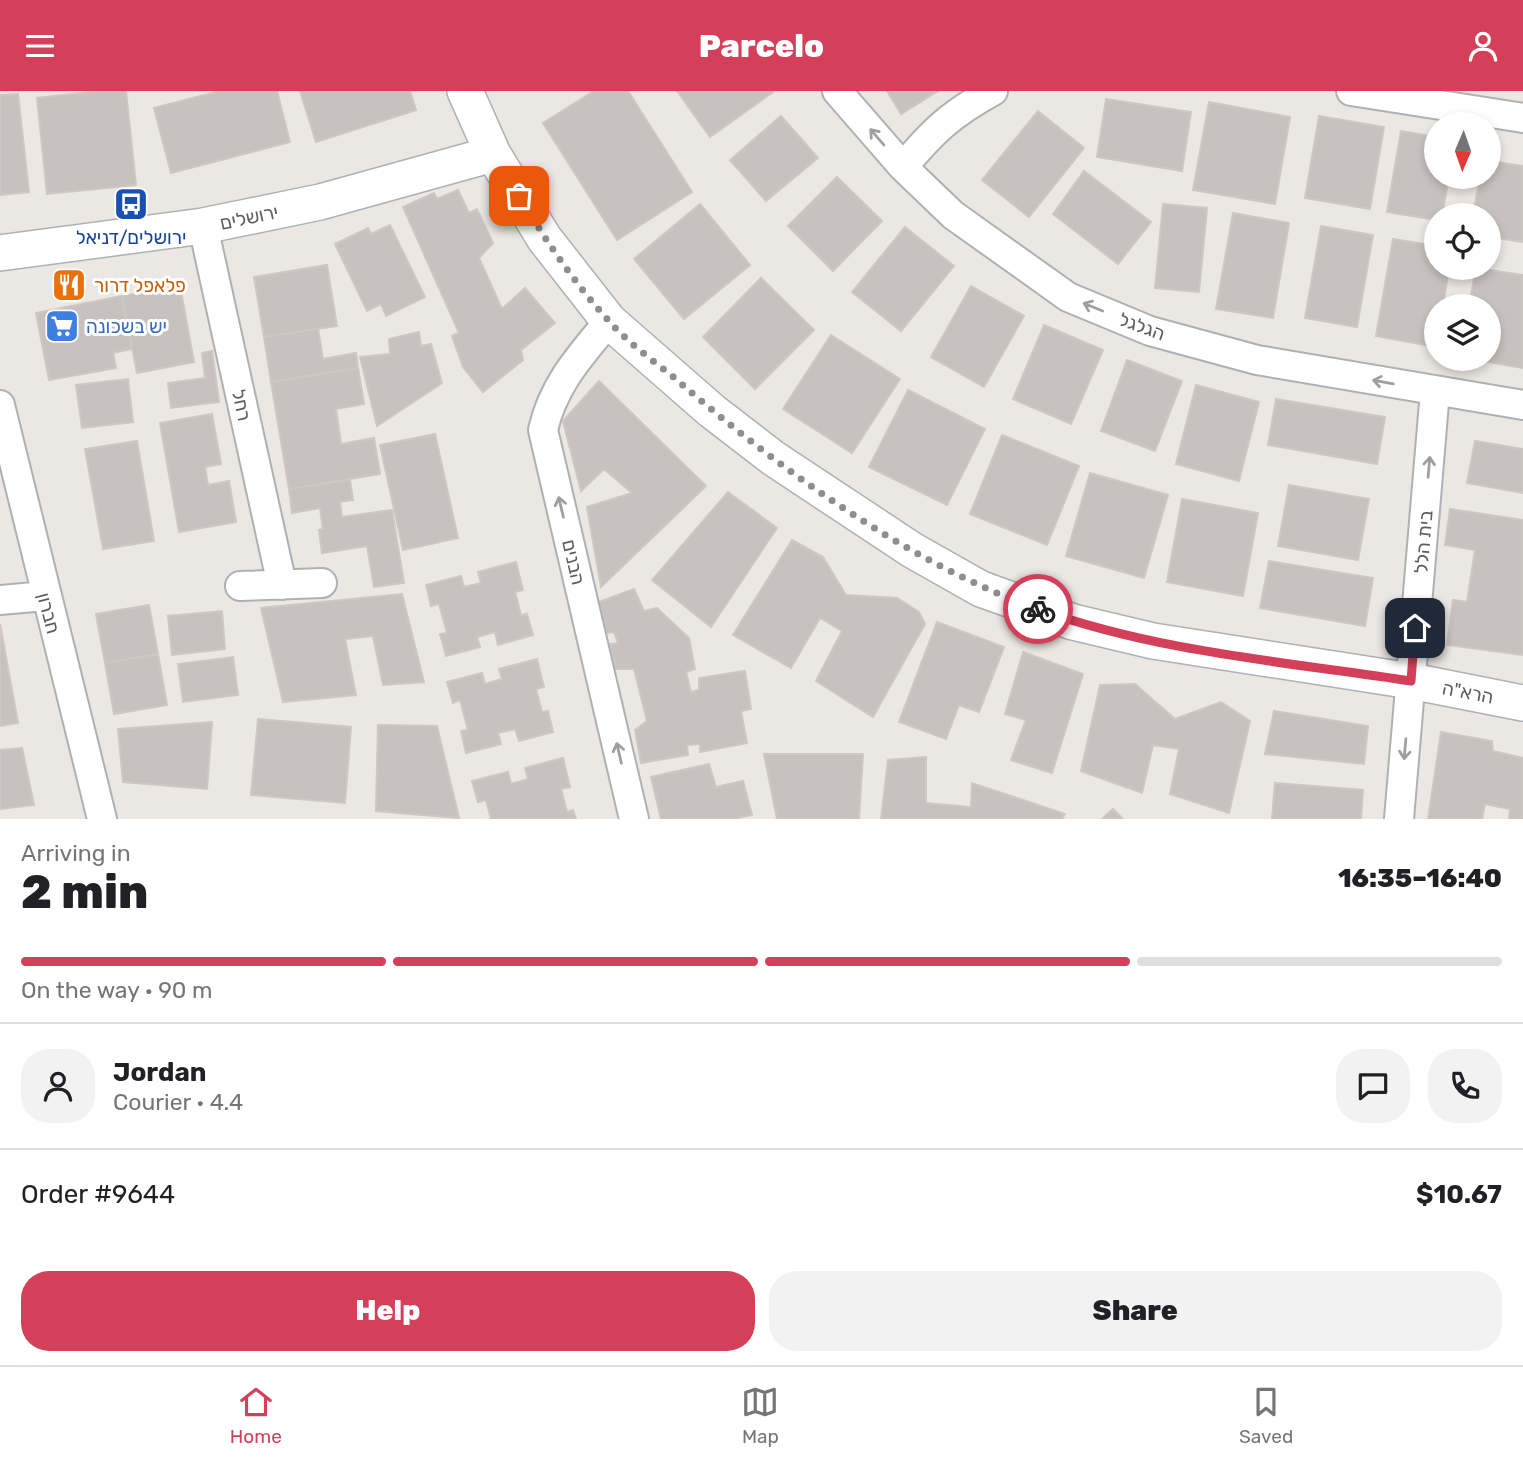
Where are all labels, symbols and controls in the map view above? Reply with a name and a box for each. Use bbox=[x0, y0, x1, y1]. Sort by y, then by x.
icon: menu bbox=[21, 27, 59, 65]
text: Parcelo bbox=[699, 27, 824, 65]
icon: person bbox=[1464, 27, 1502, 65]
north arrow bbox=[1424, 112, 1502, 189]
map controls bbox=[1424, 112, 1501, 371]
one-way arrow bbox=[869, 128, 885, 146]
pin bbox=[489, 166, 549, 226]
icon: bag bbox=[500, 177, 538, 215]
bus stop icon: ירושלים/דניאל bbox=[112, 185, 150, 223]
street label: ירושלים bbox=[218, 200, 280, 235]
button: locate bbox=[1424, 203, 1501, 280]
place label: ירושלים/דניאל bbox=[76, 226, 186, 249]
restaurant icon: פלאפל דרור bbox=[50, 266, 88, 304]
place label: פלאפל דרור bbox=[94, 274, 186, 297]
button: layers bbox=[1424, 294, 1501, 371]
one-way arrow bbox=[1082, 300, 1104, 313]
supermarket icon: יש בשכונה bbox=[43, 307, 81, 345]
street label: הגלגל bbox=[1115, 307, 1168, 345]
place label: יש בשכונה bbox=[86, 315, 167, 338]
one-way arrow bbox=[1372, 375, 1395, 388]
street label: רחל bbox=[227, 387, 256, 423]
one-way arrow bbox=[1423, 456, 1436, 478]
one-way arrow bbox=[554, 496, 567, 519]
street label: בית הלל bbox=[1409, 509, 1438, 575]
street label: הבנים bbox=[557, 537, 590, 587]
courier bbox=[1003, 574, 1073, 644]
street label: חברון bbox=[32, 590, 65, 636]
icon: bike bbox=[1019, 590, 1057, 628]
pin bbox=[1385, 598, 1445, 658]
icon: home bbox=[1396, 609, 1434, 647]
street label: הרא"ה bbox=[1440, 676, 1495, 709]
one-way arrow bbox=[1398, 737, 1411, 760]
one-way arrow bbox=[612, 742, 625, 764]
text: Arriving in bbox=[21, 839, 131, 867]
text: 16:35–16:40 bbox=[1338, 863, 1502, 894]
text: 2 min bbox=[21, 865, 148, 920]
text: On the way · 90 m bbox=[21, 976, 212, 1004]
button: person bbox=[21, 1049, 95, 1123]
button: chat bbox=[1336, 1049, 1410, 1123]
button: phone bbox=[1428, 1049, 1502, 1123]
text: Jordan bbox=[113, 1057, 206, 1088]
text: Courier · 4.4 bbox=[113, 1088, 243, 1116]
text: Order #9644 bbox=[21, 1179, 175, 1210]
text: $10.67 bbox=[1416, 1179, 1502, 1210]
button: Help bbox=[21, 1271, 755, 1351]
button: Share bbox=[769, 1271, 1502, 1351]
tab: Home bbox=[230, 1383, 282, 1448]
tab: Map bbox=[741, 1383, 779, 1448]
tab: Saved bbox=[1239, 1383, 1293, 1448]

